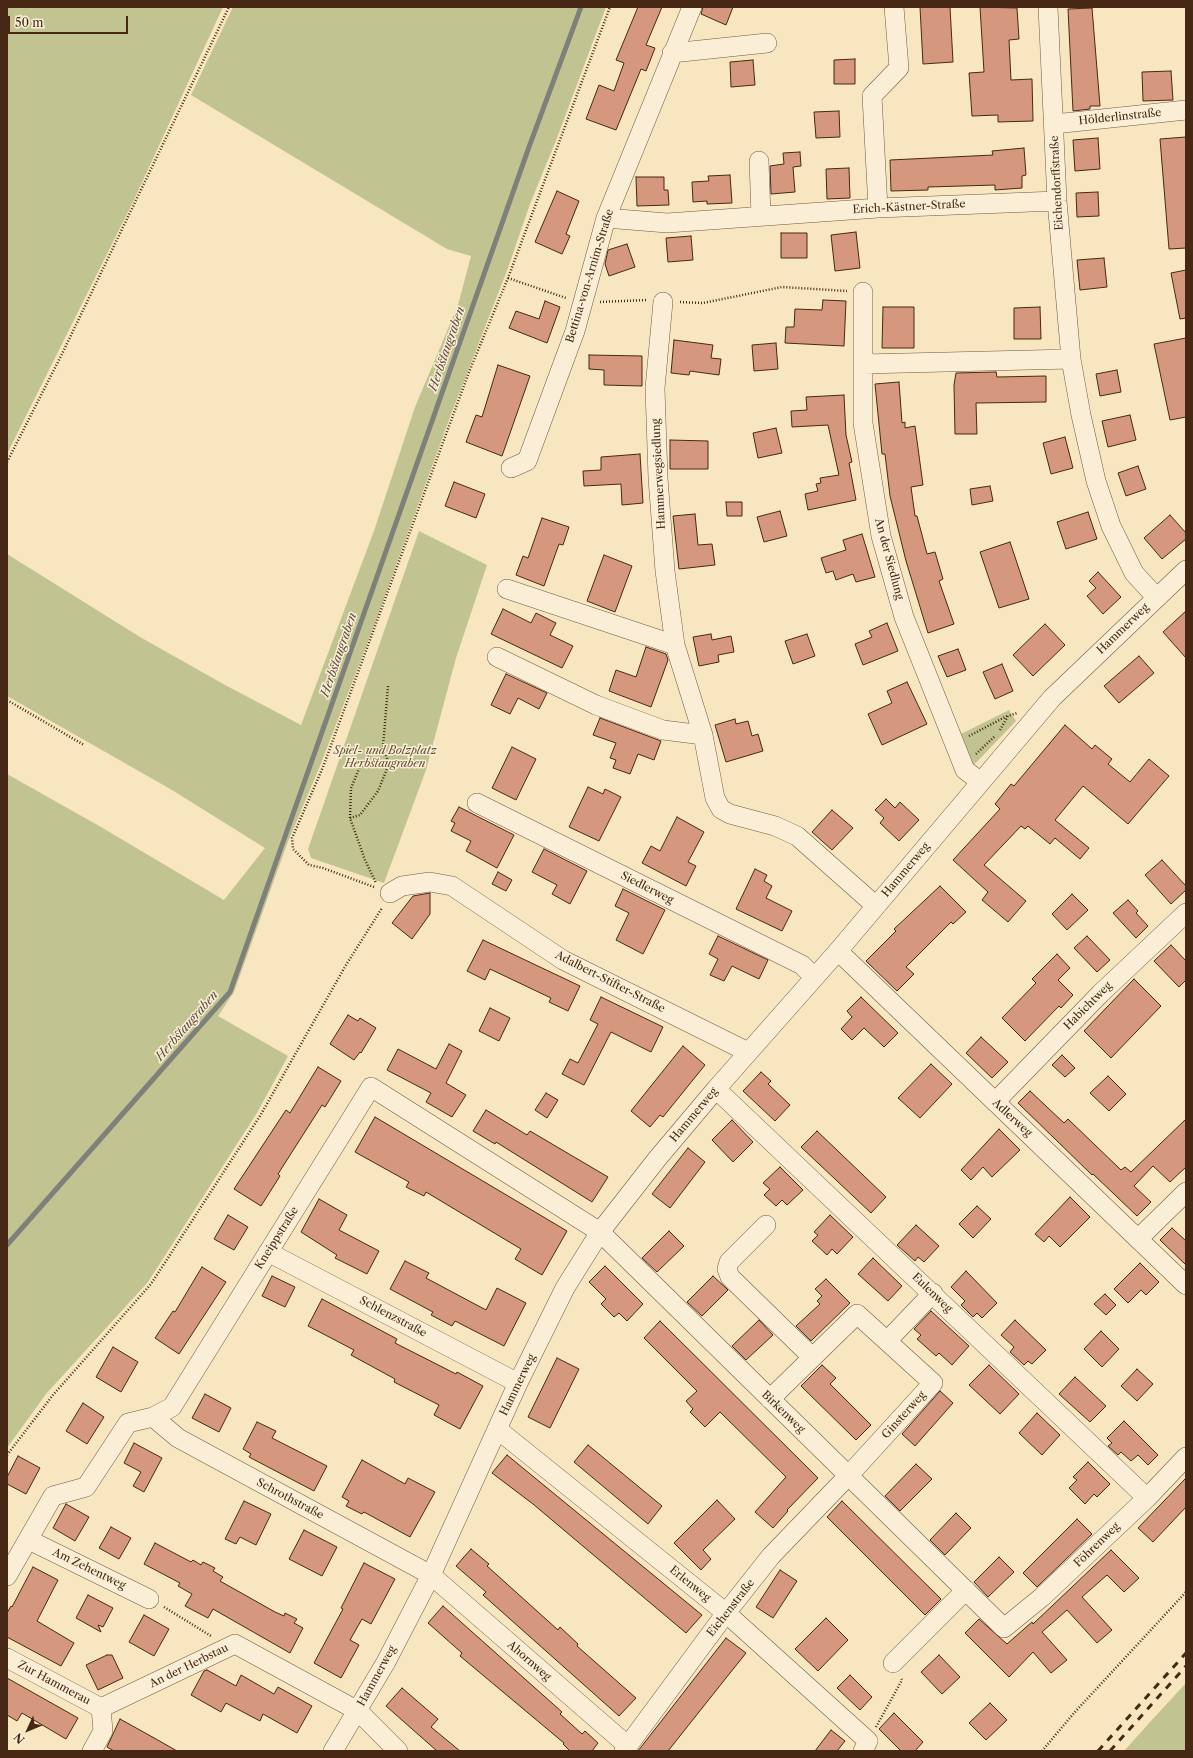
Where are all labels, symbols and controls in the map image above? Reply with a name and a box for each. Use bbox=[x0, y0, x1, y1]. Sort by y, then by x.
scale bar bbox=[10, 8, 130, 34]
text: 50 m bbox=[15, 15, 44, 30]
street label: Hölderlinstraße bbox=[1078, 106, 1162, 128]
street label: Eichendorffstraße bbox=[1048, 135, 1066, 231]
street label: Erich-Kästner-Straße bbox=[852, 197, 966, 217]
street label: Bettina-von-Arnim-Straße bbox=[563, 207, 617, 345]
water label: Herbstaugraben bbox=[426, 305, 468, 393]
street label: Hammerwegsiedlung bbox=[650, 418, 668, 530]
street label: An der Siedlung bbox=[872, 517, 906, 601]
street label: Hammerweg bbox=[1094, 601, 1152, 657]
water label: Herbstaugraben bbox=[318, 611, 360, 699]
park label: Spiel- und Bolzplatz Herbstaugraben bbox=[333, 744, 437, 770]
street label: Hammerweg bbox=[879, 840, 933, 900]
street label: Siedlerweg bbox=[618, 869, 676, 907]
street label: Adalbert-Stifter-Straße bbox=[553, 949, 667, 1015]
street label: Habichtweg bbox=[1061, 979, 1115, 1033]
water label: Herbstaugraben bbox=[153, 988, 221, 1064]
street label: Hammerweg bbox=[667, 1085, 721, 1145]
street label: Adlerweg bbox=[989, 1096, 1035, 1140]
street label: Kneippstraße bbox=[253, 1204, 301, 1272]
street label: Eulenweg bbox=[909, 1270, 955, 1316]
street label: Schlenzstraße bbox=[357, 1294, 429, 1340]
street label: Hammerweg bbox=[497, 1352, 539, 1418]
street label: Birkenweg bbox=[759, 1388, 807, 1436]
street label: Ginsterweg bbox=[879, 1389, 929, 1441]
street label: Schrothstraße bbox=[254, 1476, 326, 1522]
street label: Föhrenweg bbox=[1071, 1520, 1123, 1570]
street label: Am Zehentweg bbox=[50, 1546, 128, 1592]
street label: Erlenweg bbox=[667, 1563, 713, 1605]
street label: Eichenstraße bbox=[704, 1577, 758, 1639]
street label: Ahornweg bbox=[504, 1638, 554, 1684]
street label: An der Herbstau bbox=[147, 1641, 231, 1691]
street label: Hammerweg bbox=[355, 1643, 399, 1709]
street label: Zur Hammerau bbox=[15, 1658, 93, 1708]
north arrow bbox=[8, 1710, 48, 1750]
text: N bbox=[11, 1730, 28, 1747]

